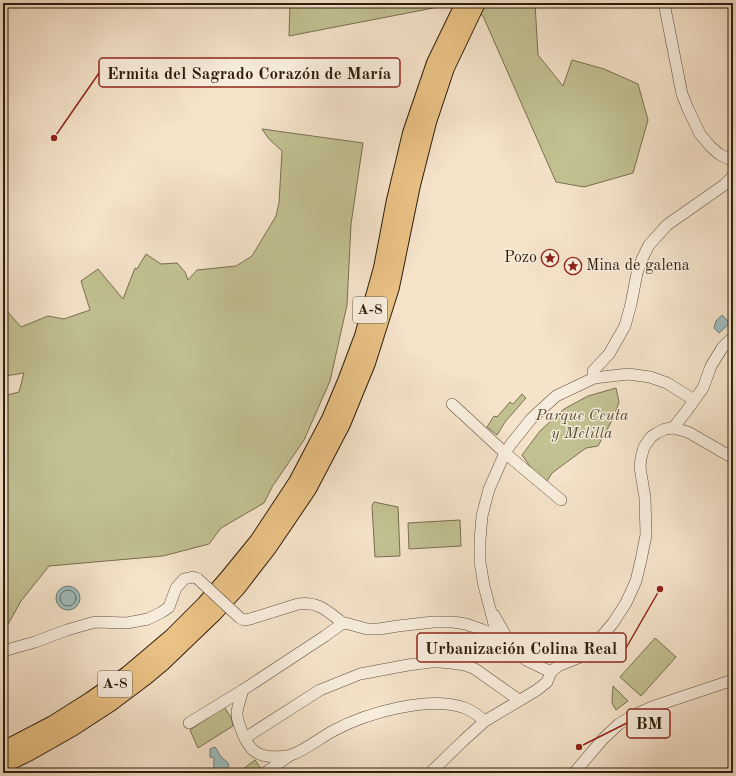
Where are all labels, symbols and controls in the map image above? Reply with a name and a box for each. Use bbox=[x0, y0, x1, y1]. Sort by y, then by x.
callout: Ermita del Sagrado Corazón de María bbox=[99, 58, 400, 87]
text: Ermita del Sagrado Corazón de María bbox=[107, 66, 392, 83]
place icon: Pozo bbox=[540, 248, 560, 268]
place label: Pozo bbox=[504, 250, 537, 266]
place icon: Mina de galena bbox=[563, 256, 583, 276]
place label: Mina de galena bbox=[586, 258, 690, 274]
road number: A-8 bbox=[353, 297, 387, 323]
park label: Parque Ceuta y Melilla bbox=[534, 408, 629, 442]
callout: Urbanización Colina Real bbox=[417, 633, 626, 662]
text: Urbanización Colina Real bbox=[425, 641, 617, 658]
road number: A-8 bbox=[98, 671, 132, 697]
callout: BM bbox=[627, 709, 670, 738]
text: BM bbox=[635, 716, 663, 733]

